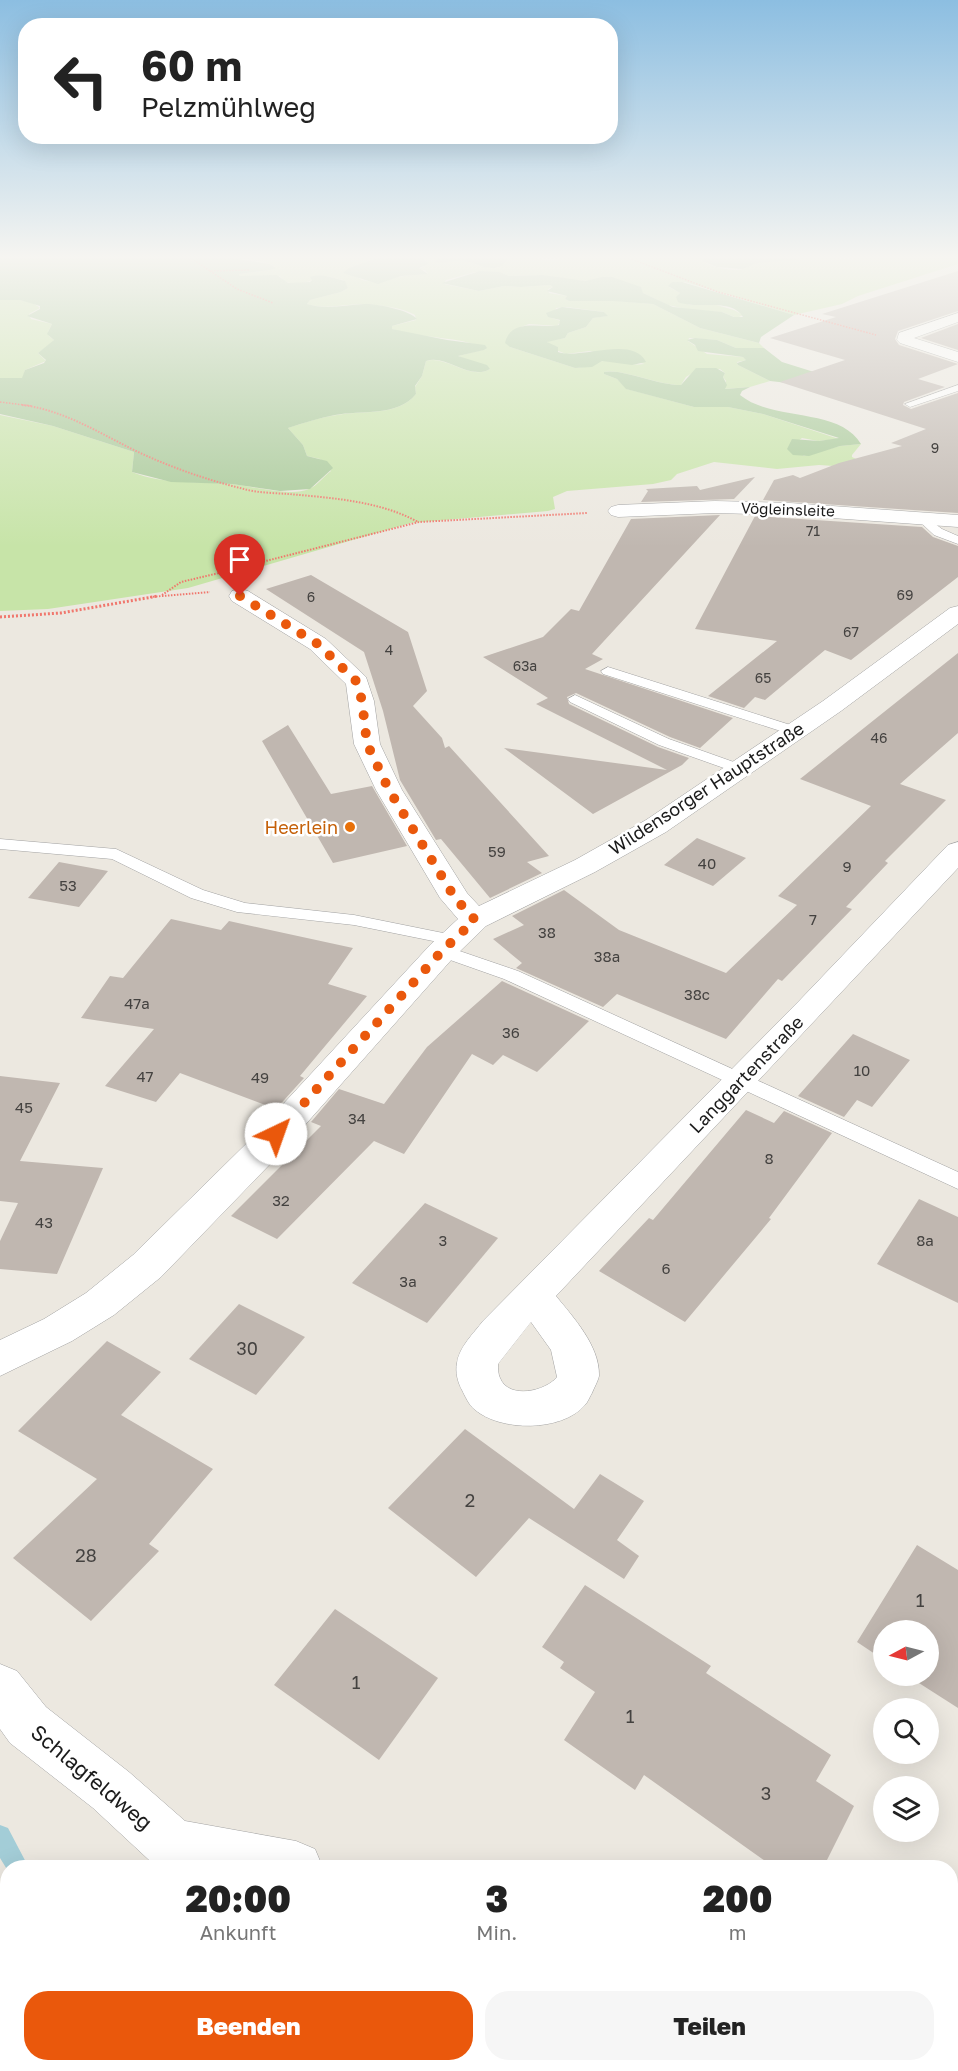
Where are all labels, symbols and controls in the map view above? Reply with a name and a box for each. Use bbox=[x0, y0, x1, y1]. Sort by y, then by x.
text: 60 m bbox=[141, 40, 242, 90]
icon: left bbox=[42, 42, 120, 120]
text: Pelzmühlweg bbox=[141, 91, 316, 123]
house number: 9 bbox=[931, 439, 939, 456]
street label: Vögleinsleite bbox=[741, 498, 836, 520]
house number: 71 bbox=[806, 522, 820, 539]
pin bbox=[214, 534, 265, 596]
icon: arrive bbox=[223, 543, 256, 576]
house number: 69 bbox=[897, 586, 913, 603]
house number: 6 bbox=[307, 588, 315, 605]
house number: 67 bbox=[843, 623, 859, 640]
house number: 4 bbox=[385, 641, 393, 658]
house number: 63a bbox=[513, 657, 537, 674]
house number: 65 bbox=[755, 669, 771, 686]
street label: Wildensorger Hauptstraße bbox=[604, 717, 808, 859]
house number: 46 bbox=[870, 729, 888, 746]
place label: Heerlein bbox=[265, 816, 338, 838]
marker: Heerlein bbox=[343, 820, 357, 834]
house number: 59 bbox=[488, 842, 506, 860]
house number: 40 bbox=[698, 854, 716, 872]
house number: 9 bbox=[842, 857, 852, 875]
house number: 53 bbox=[59, 876, 77, 894]
house number: 7 bbox=[809, 910, 817, 928]
house number: 38 bbox=[538, 923, 556, 941]
house number: 38a bbox=[594, 947, 620, 965]
house number: 38c bbox=[684, 985, 710, 1003]
house number: 47a bbox=[124, 994, 150, 1012]
street label: Langgartenstraße bbox=[684, 1011, 808, 1137]
house number: 36 bbox=[502, 1023, 520, 1041]
house number: 10 bbox=[854, 1061, 870, 1079]
house number: 47 bbox=[136, 1067, 154, 1085]
house number: 49 bbox=[251, 1068, 269, 1086]
house number: 45 bbox=[15, 1098, 33, 1116]
position arrow bbox=[244, 1102, 308, 1166]
house number: 34 bbox=[348, 1109, 366, 1127]
house number: 8 bbox=[764, 1149, 774, 1167]
house number: 32 bbox=[272, 1191, 290, 1209]
house number: 43 bbox=[35, 1213, 53, 1231]
house number: 3 bbox=[439, 1231, 447, 1249]
house number: 8a bbox=[916, 1231, 934, 1249]
house number: 6 bbox=[661, 1259, 671, 1277]
house number: 3a bbox=[399, 1272, 417, 1290]
house number: 30 bbox=[236, 1337, 258, 1359]
house number: 2 bbox=[465, 1489, 475, 1511]
house number: 28 bbox=[75, 1544, 97, 1566]
house number: 1 bbox=[916, 1589, 925, 1611]
north arrow bbox=[873, 1620, 939, 1686]
map controls bbox=[873, 1620, 939, 1842]
house number: 1 bbox=[352, 1671, 361, 1693]
button: search bbox=[873, 1698, 939, 1764]
house number: 1 bbox=[626, 1705, 635, 1727]
street label: Schlagfeldweg bbox=[26, 1719, 158, 1835]
button: layers bbox=[873, 1776, 939, 1842]
house number: 3 bbox=[761, 1782, 771, 1804]
text: 20:00 bbox=[185, 1877, 291, 1920]
text: 3 bbox=[485, 1877, 508, 1920]
text: 200 bbox=[703, 1877, 773, 1920]
text: Ankunft bbox=[200, 1920, 277, 1944]
text: Min. bbox=[476, 1920, 517, 1944]
text: m bbox=[729, 1920, 746, 1944]
button: Beenden bbox=[24, 1991, 473, 2060]
button: Teilen bbox=[485, 1991, 934, 2060]

